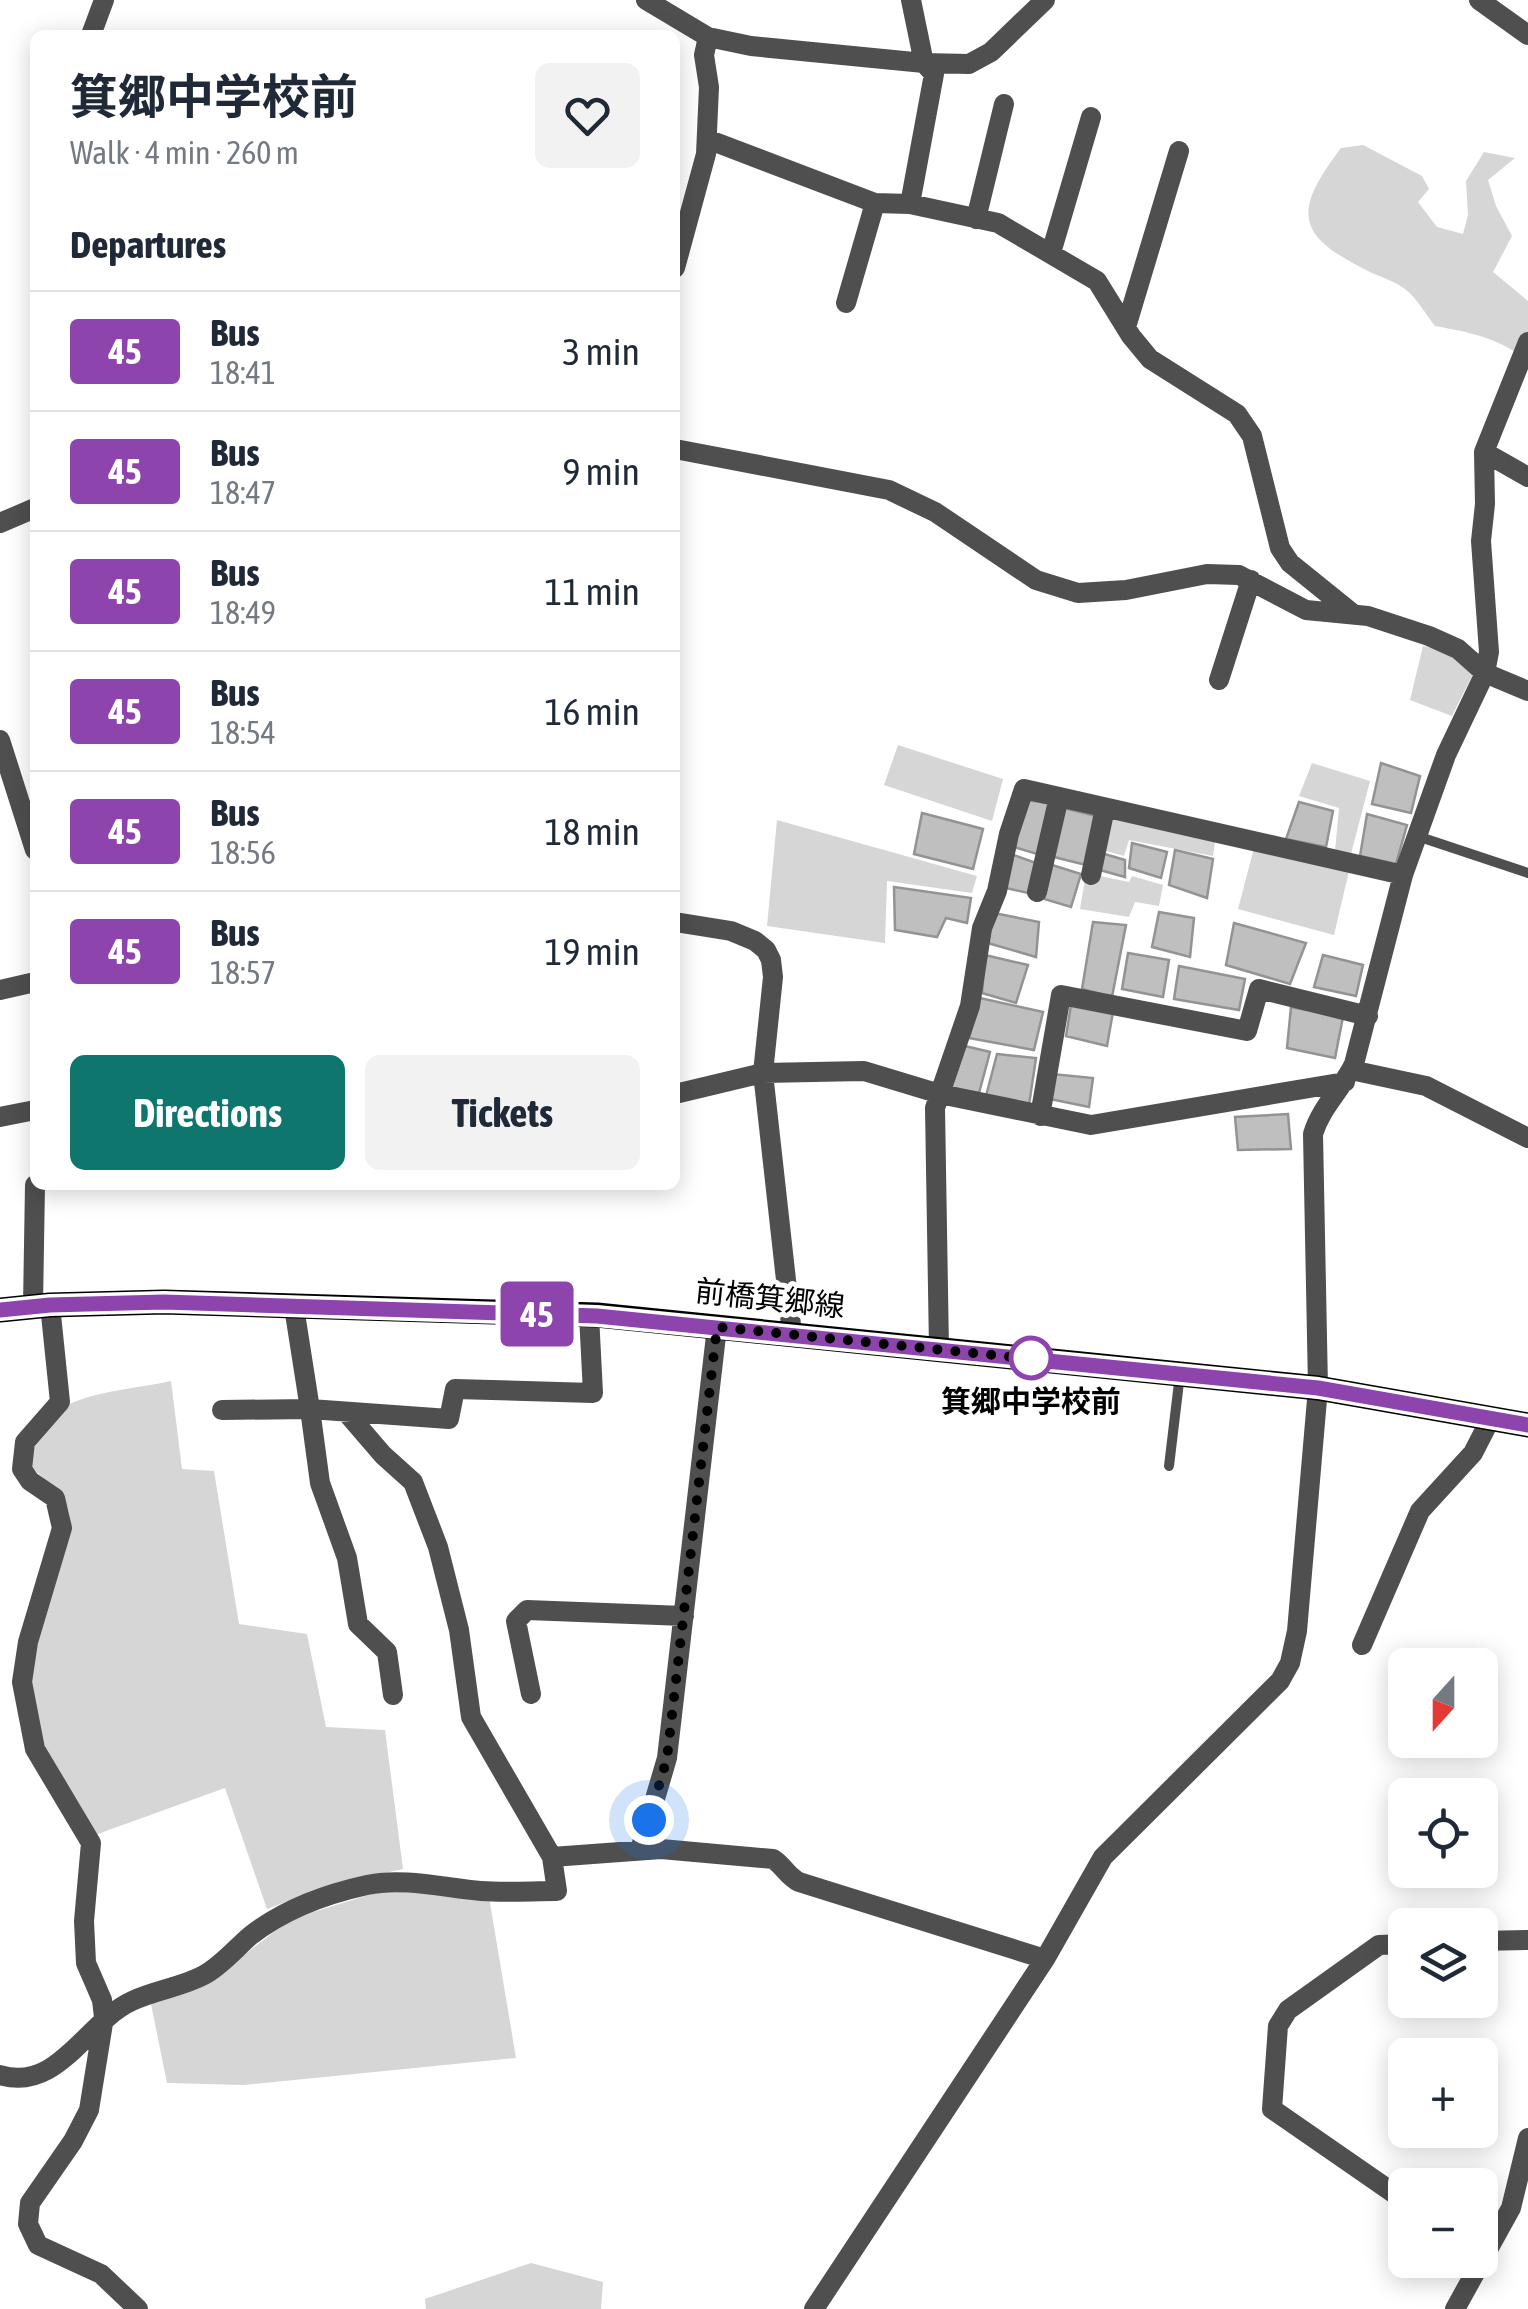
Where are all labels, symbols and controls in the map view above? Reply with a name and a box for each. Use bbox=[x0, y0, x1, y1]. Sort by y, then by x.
button: heart bbox=[535, 63, 640, 168]
text: 箕郷中学校前 bbox=[70, 69, 358, 124]
text: Walk · 4 min · 260 m bbox=[70, 134, 299, 171]
text: Departures bbox=[70, 223, 226, 266]
text: Bus bbox=[210, 311, 260, 354]
text: 3 min bbox=[562, 330, 640, 373]
text: 45 bbox=[109, 331, 141, 371]
text: 18:41 bbox=[210, 354, 276, 391]
text: Bus bbox=[210, 431, 260, 474]
text: 9 min bbox=[562, 450, 640, 493]
text: 45 bbox=[109, 451, 141, 491]
text: 18:47 bbox=[210, 474, 276, 511]
text: Bus bbox=[210, 551, 260, 594]
text: 11 min bbox=[545, 570, 640, 613]
text: 45 bbox=[109, 571, 141, 611]
text: 18:49 bbox=[210, 594, 276, 631]
text: Bus bbox=[210, 671, 260, 714]
text: 16 min bbox=[545, 690, 640, 733]
text: 45 bbox=[109, 691, 141, 731]
text: 18:54 bbox=[210, 714, 276, 751]
text: Bus bbox=[210, 791, 260, 834]
text: 18 min bbox=[545, 810, 640, 853]
text: 45 bbox=[109, 811, 141, 851]
text: 18:56 bbox=[210, 834, 276, 871]
text: Bus bbox=[210, 911, 260, 954]
text: 19 min bbox=[545, 930, 640, 973]
text: 45 bbox=[109, 931, 141, 971]
text: 18:57 bbox=[210, 954, 276, 991]
button: Directions bbox=[70, 1055, 345, 1170]
button: Tickets bbox=[365, 1055, 640, 1170]
street label: 前橋箕郷線 bbox=[694, 1273, 846, 1323]
line badge: 45 bbox=[492, 1282, 582, 1346]
text: 45 bbox=[521, 1294, 553, 1334]
marker: 箕郷中学校前 bbox=[1010, 1337, 1052, 1379]
place label: 箕郷中学校前 bbox=[941, 1384, 1121, 1418]
north arrow bbox=[1388, 1648, 1498, 1758]
map controls bbox=[1388, 1648, 1498, 2278]
button: locate bbox=[1388, 1778, 1498, 1888]
your location bbox=[624, 1795, 674, 1845]
button: layers bbox=[1388, 1908, 1498, 2018]
button: + bbox=[1388, 2038, 1498, 2148]
button: − bbox=[1388, 2168, 1498, 2278]

